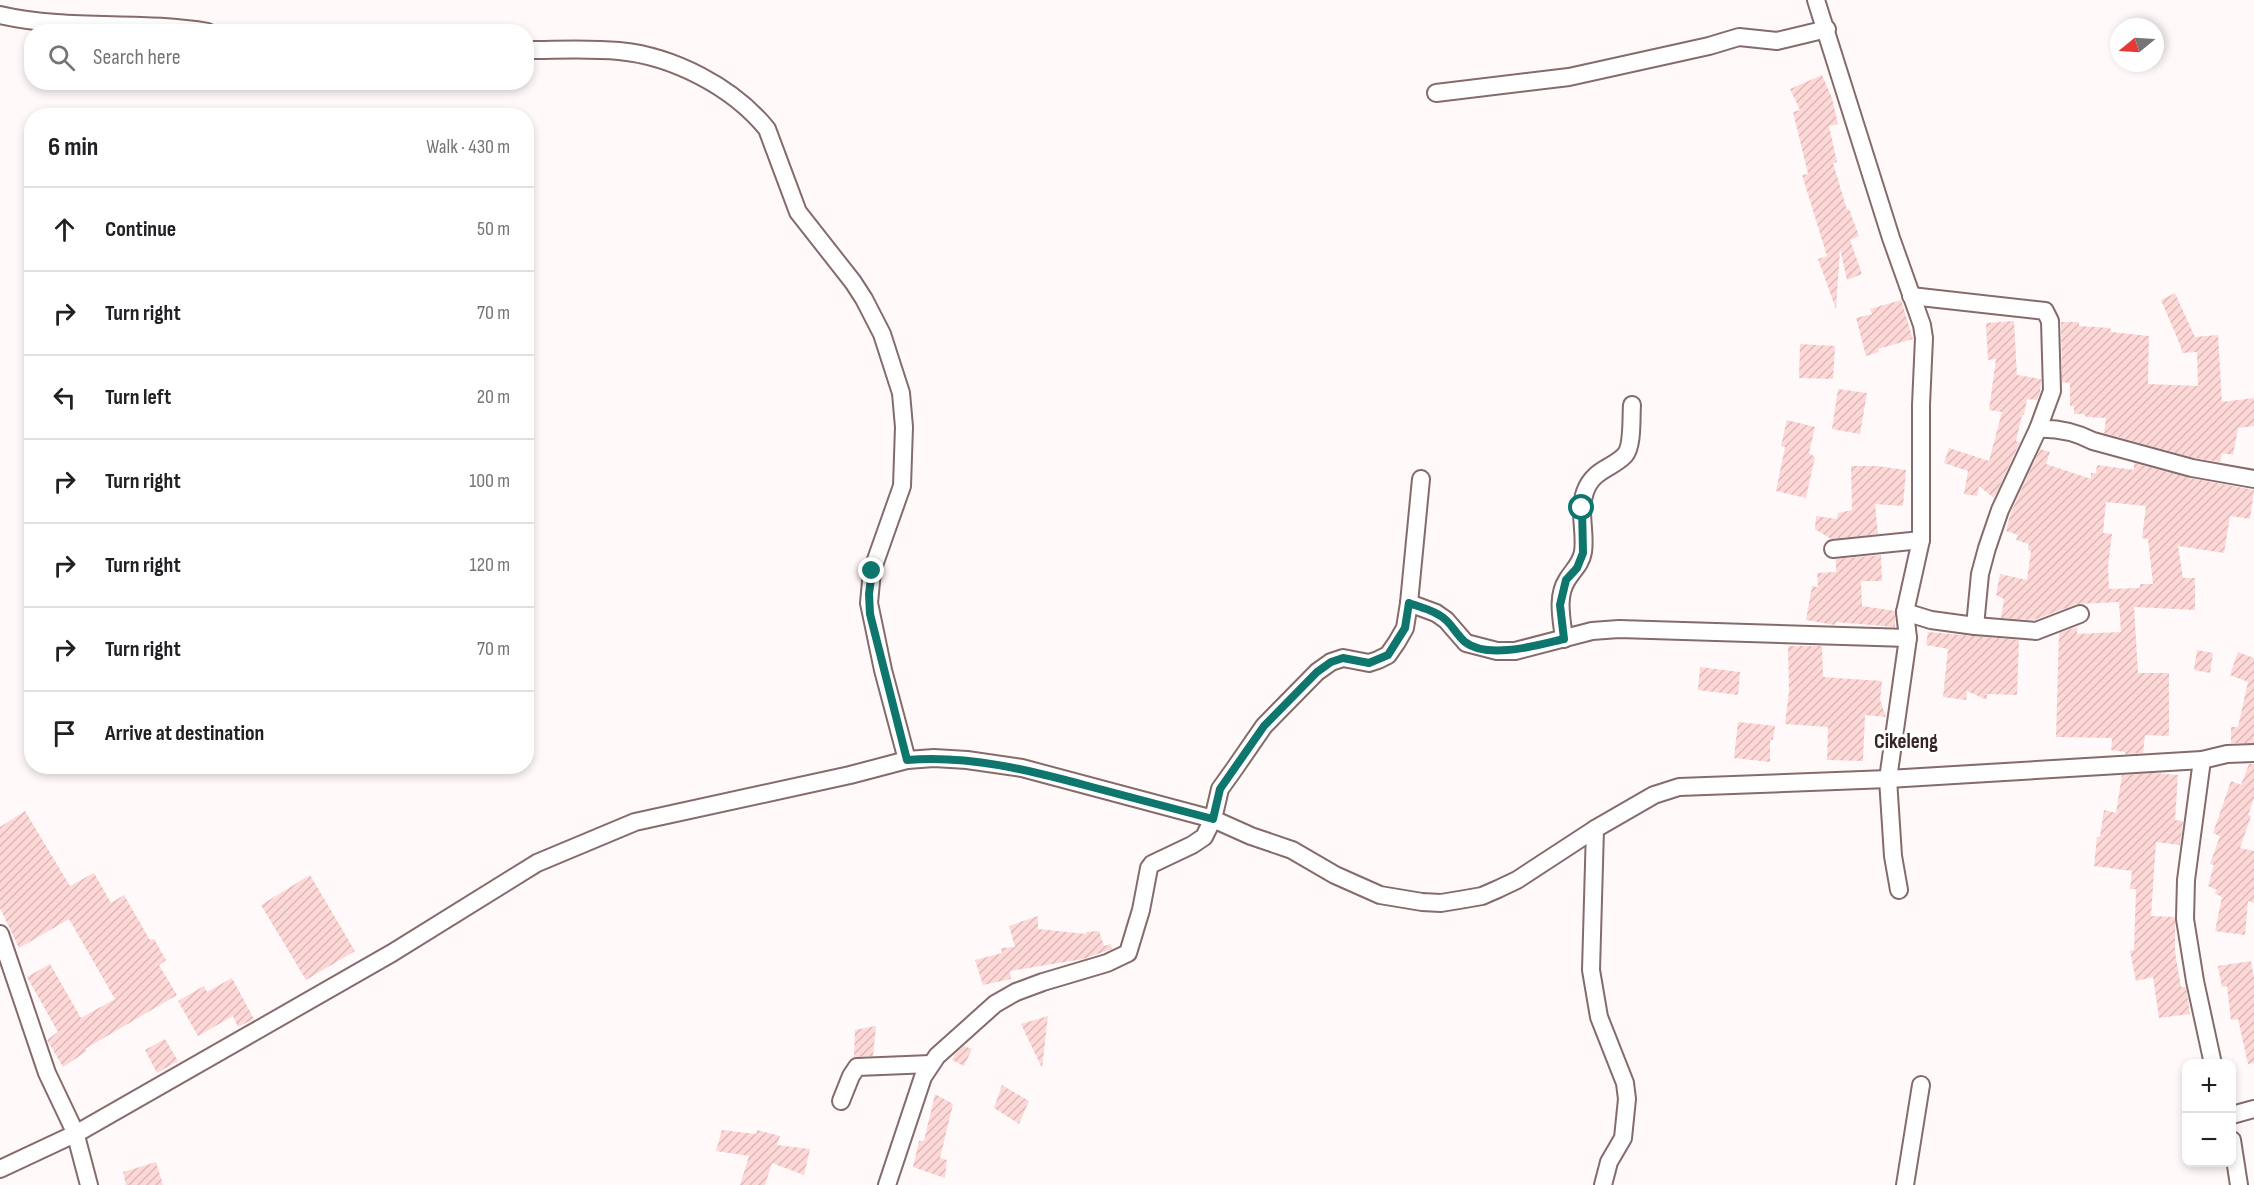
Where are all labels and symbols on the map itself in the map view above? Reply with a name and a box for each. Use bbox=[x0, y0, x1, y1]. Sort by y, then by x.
north arrow bbox=[2110, 18, 2164, 72]
route start bbox=[1568, 494, 1594, 520]
route end bbox=[858, 557, 884, 583]
district label: Cikeleng bbox=[1874, 729, 1938, 754]

